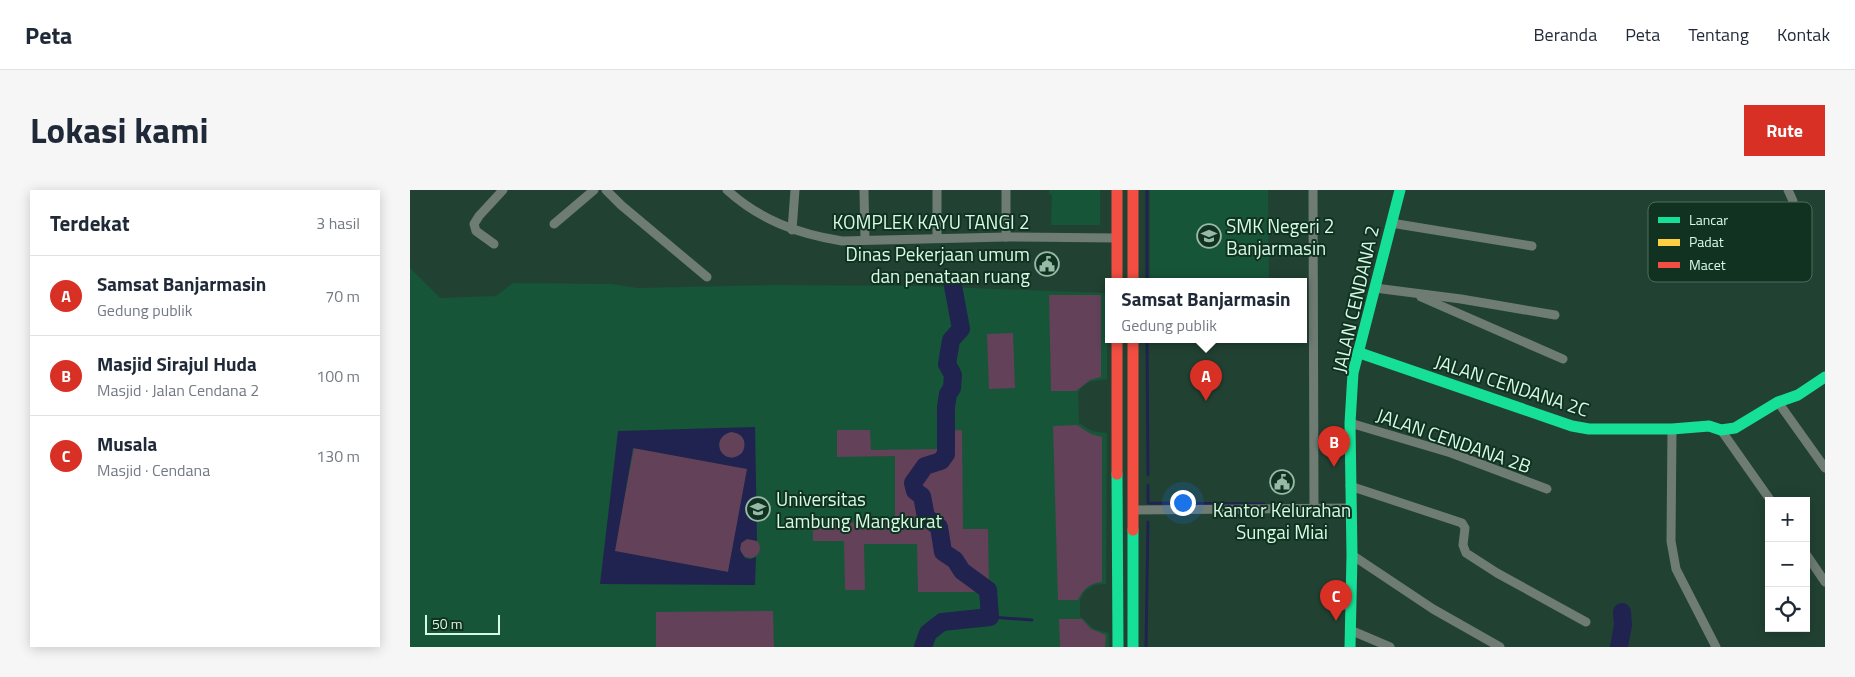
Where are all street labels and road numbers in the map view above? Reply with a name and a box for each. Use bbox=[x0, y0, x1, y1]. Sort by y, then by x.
street label: KOMPLEK KAYU TANGI 2 bbox=[832, 207, 1030, 236]
street label: JALAN CENDANA 2 bbox=[1324, 223, 1386, 375]
street label: JALAN CENDANA 2C bbox=[1431, 346, 1593, 424]
street label: JALAN CENDANA 2B bbox=[1373, 400, 1535, 480]

